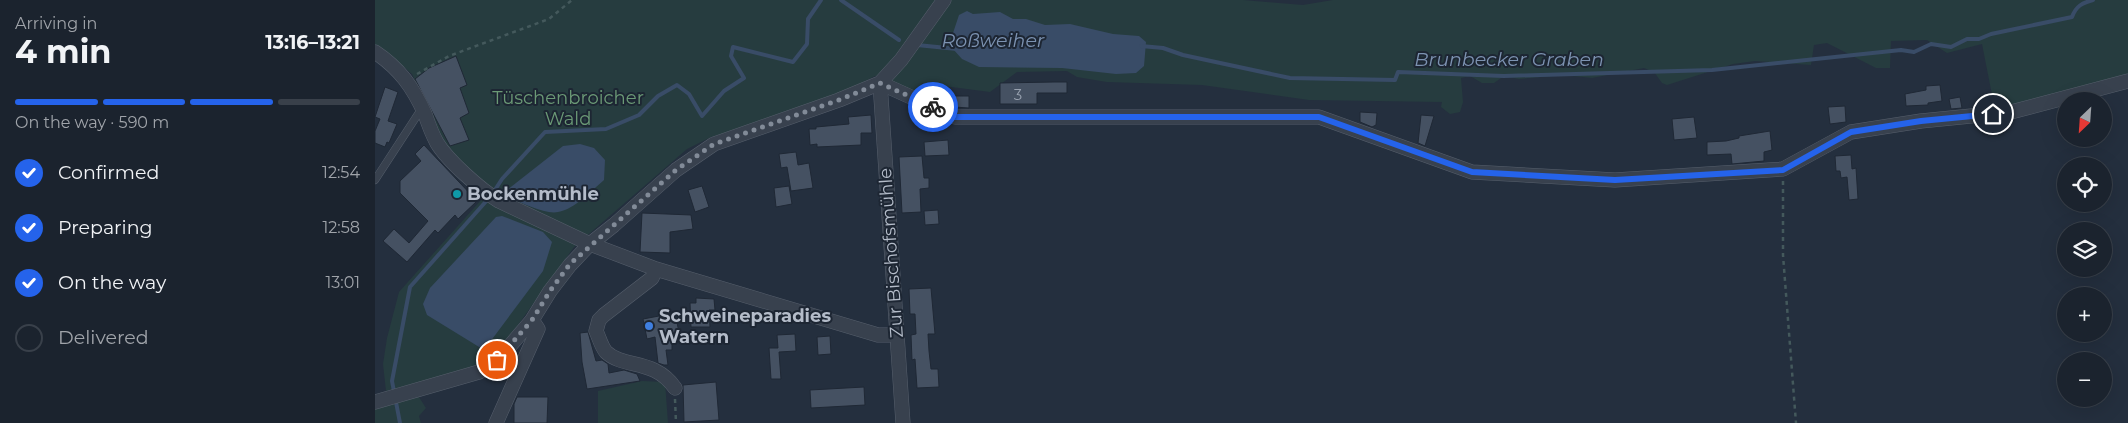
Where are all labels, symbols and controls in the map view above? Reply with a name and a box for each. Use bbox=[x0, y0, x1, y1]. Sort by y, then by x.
text: Arriving in bbox=[15, 14, 97, 33]
water label: Roßweiher bbox=[942, 29, 1045, 52]
text: 13:16–13:21 bbox=[265, 31, 360, 54]
text: 4 min bbox=[15, 32, 111, 71]
water label: Brunbecker Graben bbox=[1414, 48, 1604, 71]
courier bbox=[908, 82, 958, 132]
house number: 3 bbox=[1014, 85, 1022, 104]
park label: Tüschenbroicher Wald bbox=[492, 87, 644, 130]
north arrow bbox=[2057, 92, 2113, 148]
map controls bbox=[2057, 92, 2112, 407]
icon: bike bbox=[919, 93, 947, 121]
pin bbox=[1972, 93, 2014, 135]
icon: home bbox=[1979, 100, 2007, 128]
text: On the way · 590 m bbox=[15, 113, 169, 132]
button: locate bbox=[2057, 157, 2112, 212]
icon: check bbox=[15, 159, 43, 187]
text: Confirmed bbox=[58, 161, 159, 184]
text: 12:54 bbox=[322, 163, 360, 182]
street label: Zur Bischofsmühle bbox=[874, 167, 908, 339]
place label: Bockenmühle bbox=[467, 183, 599, 205]
marker: Bockenmühle bbox=[451, 188, 463, 200]
icon: check bbox=[15, 214, 43, 242]
text: Preparing bbox=[58, 216, 153, 239]
text: 12:58 bbox=[322, 218, 360, 237]
button: layers bbox=[2057, 222, 2112, 277]
icon: check bbox=[15, 269, 43, 297]
text: On the way bbox=[58, 271, 166, 294]
text: 13:01 bbox=[325, 273, 360, 292]
button: + bbox=[2057, 287, 2112, 342]
place label: Schweineparadies Watern bbox=[659, 305, 831, 348]
marker: Schweineparadies Watern bbox=[643, 320, 655, 332]
text: Delivered bbox=[58, 326, 149, 349]
pin bbox=[476, 339, 518, 381]
icon: bag bbox=[483, 346, 511, 374]
button: − bbox=[2057, 352, 2112, 407]

